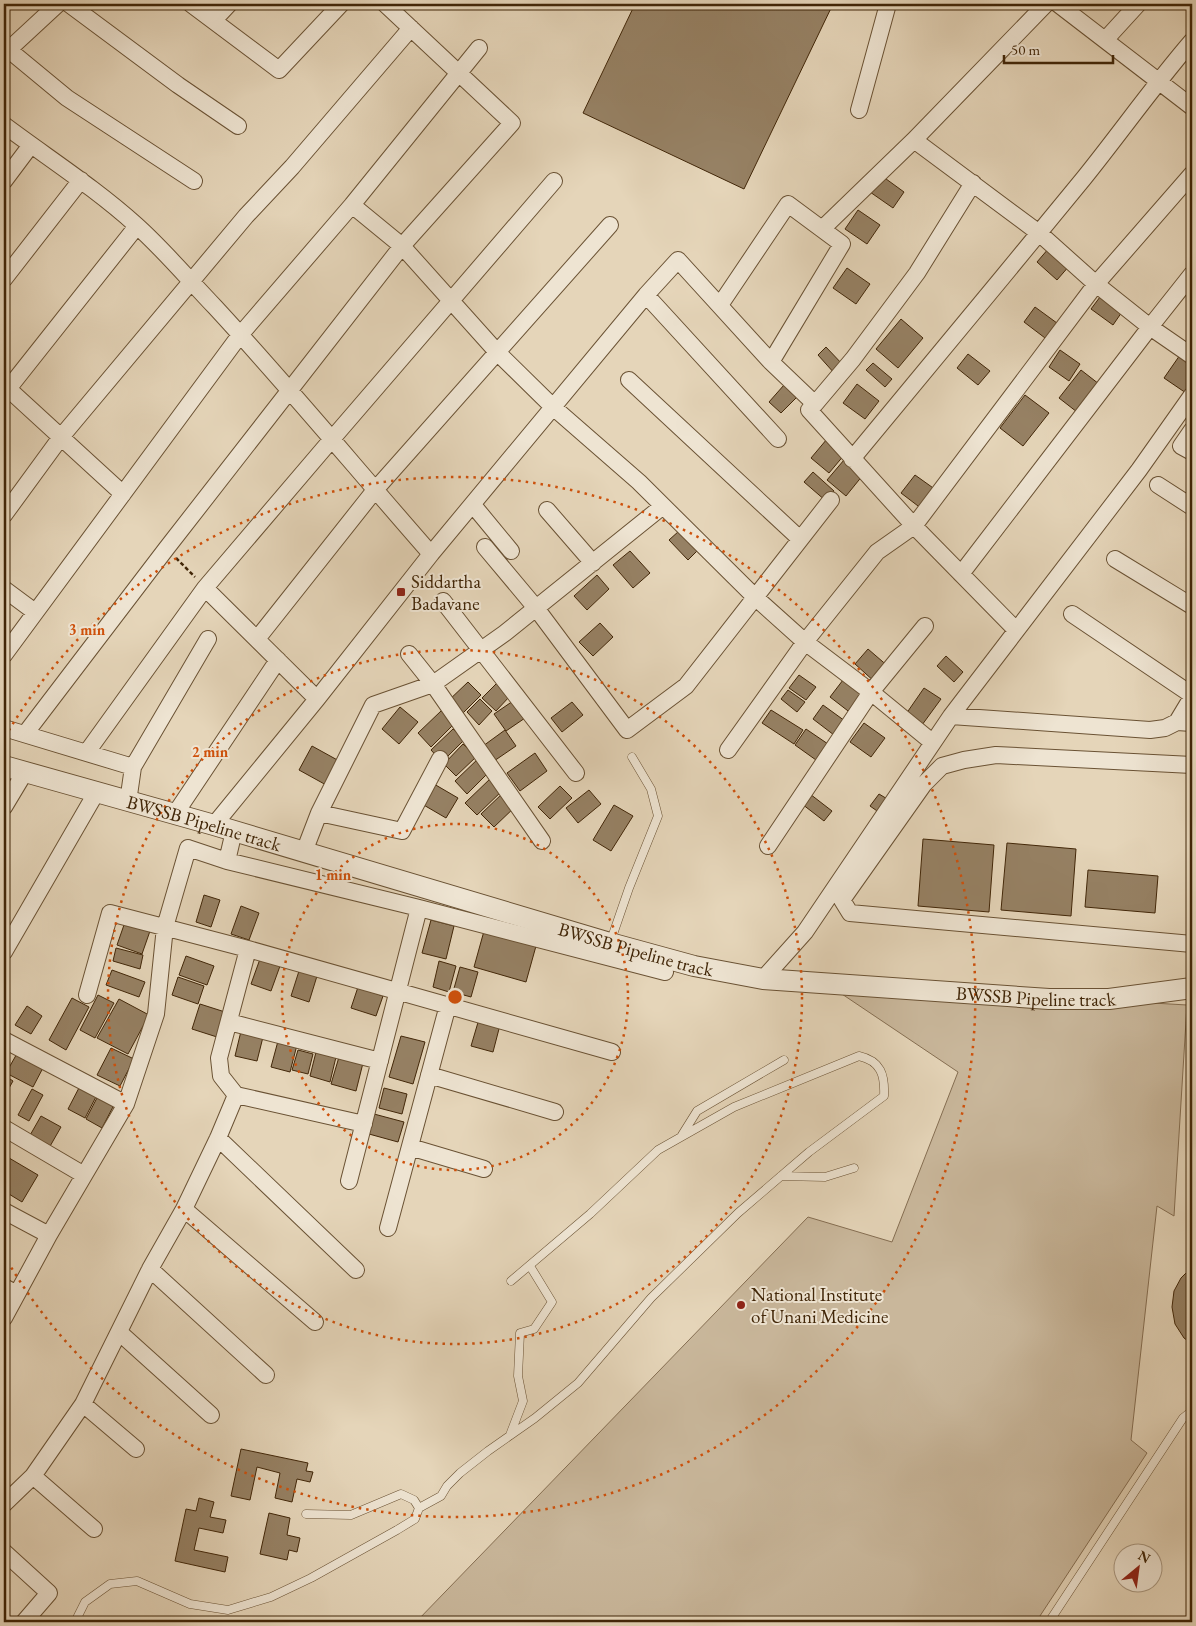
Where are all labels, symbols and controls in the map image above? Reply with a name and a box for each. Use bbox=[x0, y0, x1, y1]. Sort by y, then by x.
scale bar bbox=[1004, 32, 1112, 64]
text: 50 m bbox=[1011, 40, 1040, 59]
place label: Siddartha Badavane bbox=[411, 569, 481, 616]
marker: Siddartha Badavane bbox=[395, 586, 407, 598]
text: 3 min bbox=[69, 620, 106, 639]
text: 2 min bbox=[192, 742, 229, 761]
street label: BWSSB Pipeline track bbox=[124, 789, 285, 858]
text: 1 min bbox=[315, 865, 352, 884]
street label: BWSSB Pipeline track bbox=[555, 916, 716, 983]
street label: BWSSB Pipeline track bbox=[955, 981, 1118, 1012]
centre of rings bbox=[446, 988, 464, 1006]
place label: National Institute of Unani Medicine bbox=[751, 1282, 888, 1329]
marker: National Institute of Unani Medicine bbox=[735, 1299, 747, 1311]
north arrow bbox=[1114, 1544, 1164, 1594]
text: N bbox=[1135, 1546, 1154, 1568]

